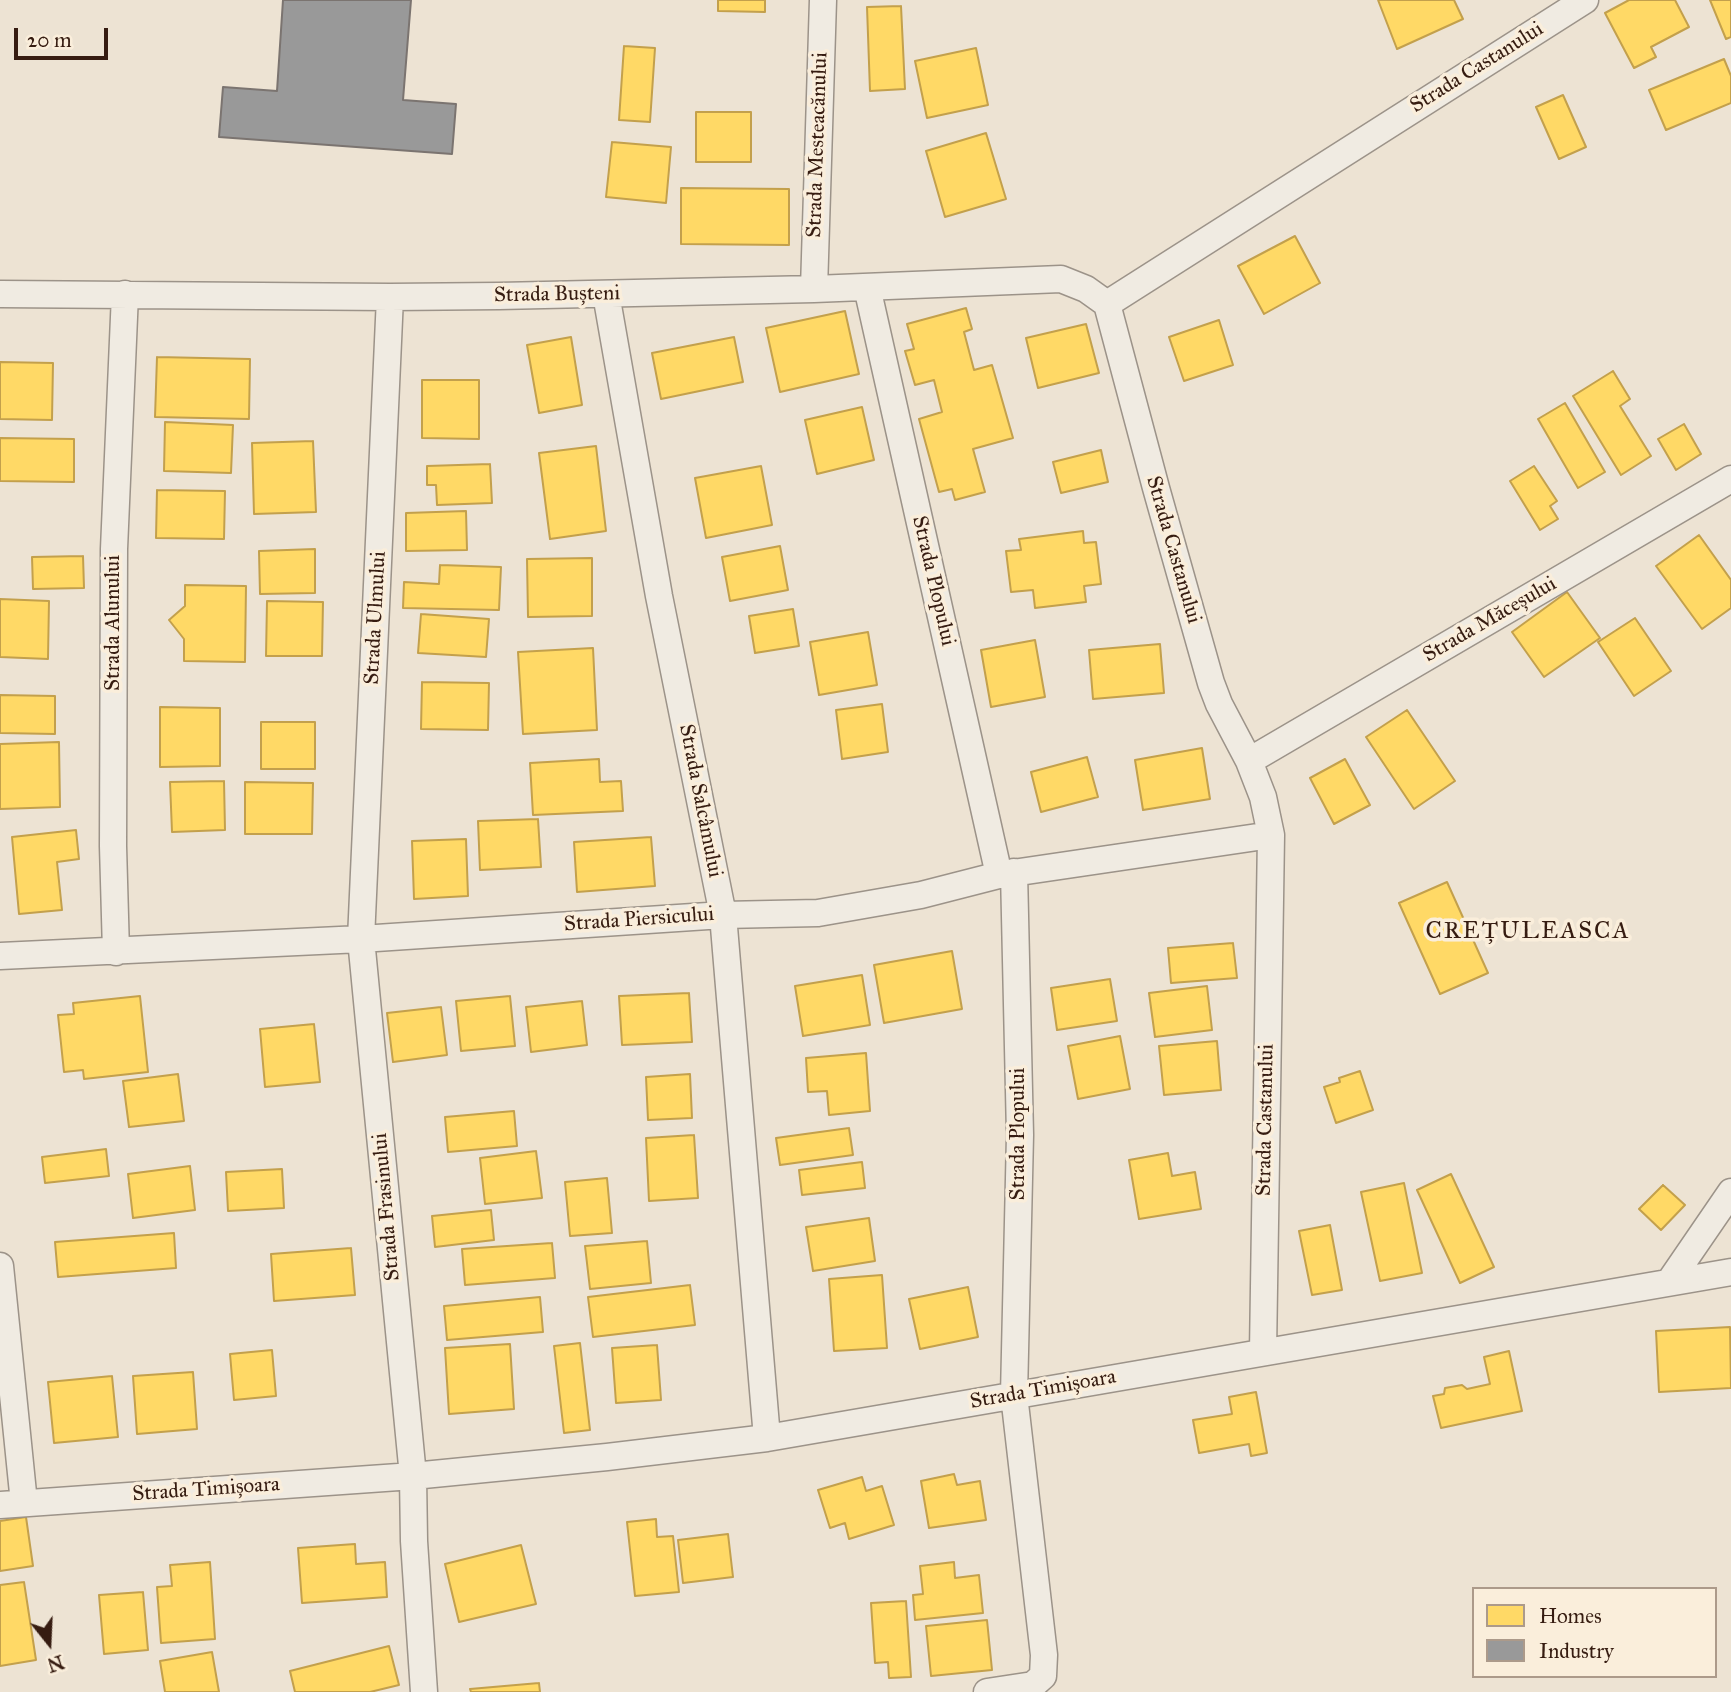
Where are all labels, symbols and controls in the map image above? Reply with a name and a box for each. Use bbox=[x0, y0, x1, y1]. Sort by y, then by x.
scale bar bbox=[18, 14, 112, 58]
street label: Strada Castanului bbox=[1406, 17, 1548, 119]
text: 20 m bbox=[27, 27, 72, 53]
street label: Strada Mesteacănului bbox=[802, 52, 834, 238]
street label: Strada Bușteni bbox=[494, 281, 620, 309]
street label: Strada Castanului bbox=[1140, 473, 1206, 627]
street label: Strada Plopului bbox=[906, 513, 960, 649]
street label: Strada Ulmului bbox=[360, 551, 392, 685]
street label: Strada Alunului bbox=[101, 555, 127, 691]
street label: Strada Măceșului bbox=[1419, 572, 1561, 668]
street label: Strada Salcâmului bbox=[673, 722, 727, 880]
street label: Strada Piersicului bbox=[563, 902, 715, 938]
district label: CREȚULEASCA bbox=[1427, 918, 1629, 946]
street label: Strada Castanului bbox=[1252, 1044, 1280, 1196]
street label: Strada Plopului bbox=[1006, 1068, 1032, 1200]
street label: Strada Frasinului bbox=[368, 1132, 406, 1282]
street label: Strada Timișoara bbox=[968, 1365, 1118, 1415]
street label: Strada Timișoara bbox=[131, 1472, 281, 1508]
legend bbox=[1472, 1587, 1717, 1678]
text: Homes bbox=[1539, 1603, 1602, 1629]
north arrow bbox=[14, 1608, 84, 1678]
text: Industry bbox=[1539, 1638, 1614, 1664]
text: N bbox=[44, 1650, 67, 1677]

